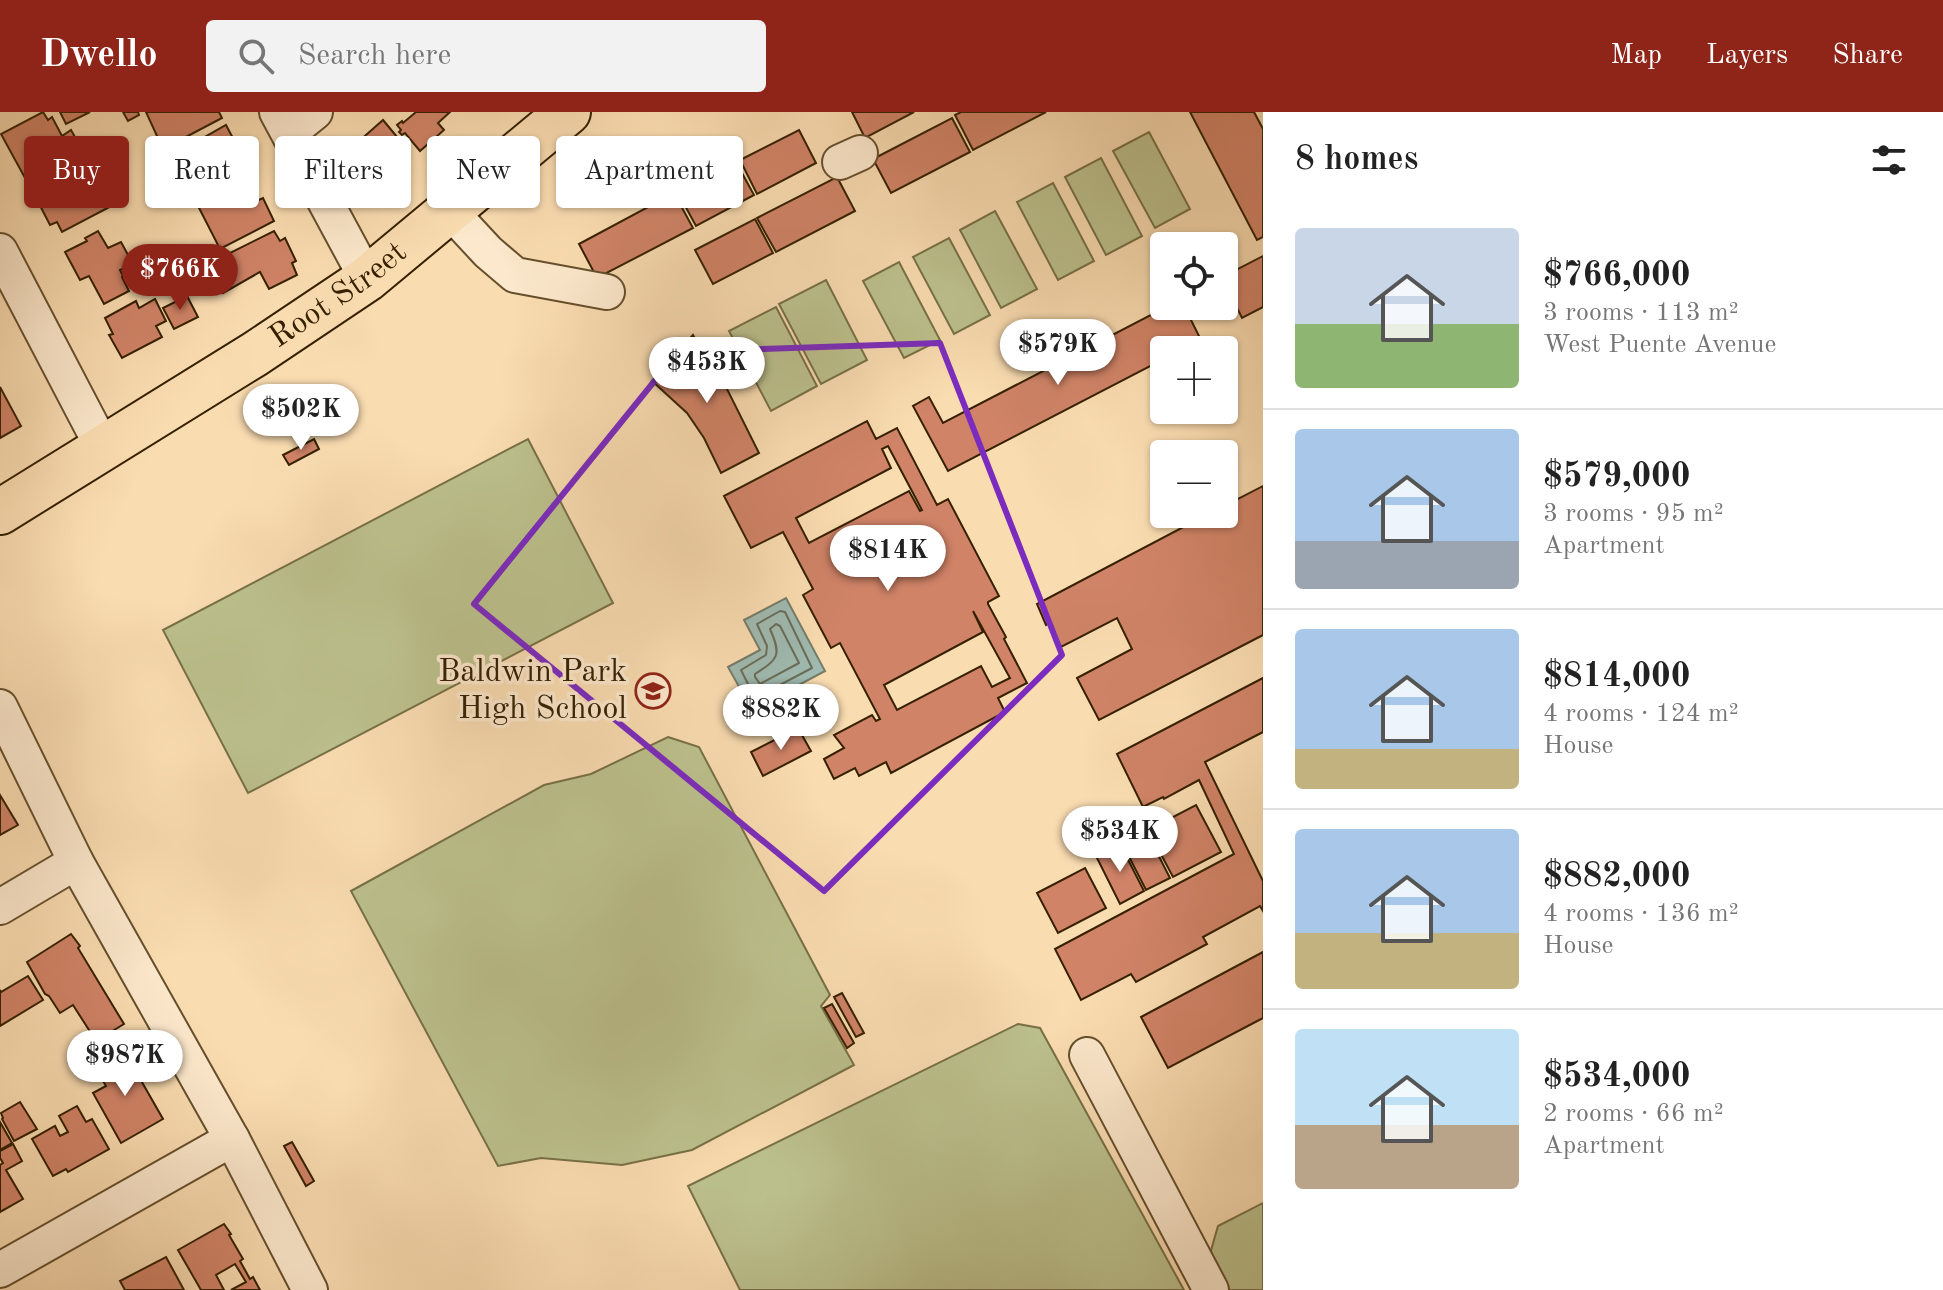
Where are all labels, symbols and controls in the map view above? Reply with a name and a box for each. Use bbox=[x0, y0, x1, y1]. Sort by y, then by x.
search box bbox=[206, 20, 766, 92]
icon: search bbox=[234, 34, 278, 78]
text: Dwello bbox=[40, 37, 158, 75]
text: Search here bbox=[298, 41, 451, 71]
text: Map bbox=[1610, 42, 1662, 70]
text: Layers bbox=[1706, 42, 1788, 70]
text: Share bbox=[1832, 42, 1903, 70]
chip: Buy bbox=[24, 136, 129, 208]
chip: Rent bbox=[145, 136, 259, 208]
chip: Filters bbox=[275, 136, 411, 208]
chip: New bbox=[427, 136, 540, 208]
chip: Apartment bbox=[556, 136, 743, 208]
icon: filters bbox=[1867, 138, 1911, 182]
text: 8 homes bbox=[1295, 143, 1418, 177]
map controls bbox=[1150, 232, 1238, 528]
button: locate bbox=[1150, 232, 1238, 320]
street label: Root Street bbox=[265, 237, 413, 355]
pin: $766K bbox=[124, 244, 236, 312]
text: $766K bbox=[140, 257, 220, 283]
text: $766,000 bbox=[1543, 259, 1691, 293]
icon: home bbox=[1359, 260, 1455, 356]
text: 3 rooms · 113 m² bbox=[1543, 300, 1739, 326]
pin: $579K bbox=[1002, 319, 1114, 387]
text: $579K bbox=[1018, 332, 1098, 358]
text: West Puente Avenue bbox=[1543, 332, 1776, 358]
button: + bbox=[1150, 336, 1238, 424]
pin: $453K bbox=[651, 337, 763, 405]
text: $453K bbox=[667, 350, 747, 376]
pin: $502K bbox=[245, 384, 357, 452]
text: $502K bbox=[261, 397, 341, 423]
button: − bbox=[1150, 440, 1238, 528]
text: $579,000 bbox=[1543, 460, 1691, 494]
icon: home bbox=[1359, 461, 1455, 557]
text: 3 rooms · 95 m² bbox=[1543, 501, 1724, 527]
pin: $814K bbox=[832, 525, 944, 593]
text: Apartment bbox=[1543, 533, 1665, 559]
text: $814K bbox=[848, 538, 928, 564]
place label: Baldwin Park High School bbox=[438, 657, 627, 726]
text: $814,000 bbox=[1543, 660, 1691, 694]
icon: home bbox=[1359, 661, 1455, 757]
school or university icon: Baldwin Park High School bbox=[634, 672, 672, 710]
pin: $882K bbox=[725, 684, 837, 752]
text: $882K bbox=[741, 697, 821, 723]
text: 4 rooms · 124 m² bbox=[1543, 701, 1739, 727]
text: House bbox=[1543, 733, 1614, 759]
pin: $534K bbox=[1064, 806, 1176, 874]
text: $534K bbox=[1080, 819, 1160, 845]
text: $882,000 bbox=[1543, 860, 1691, 894]
icon: home bbox=[1359, 861, 1455, 957]
text: 4 rooms · 136 m² bbox=[1543, 901, 1739, 927]
text: House bbox=[1543, 933, 1614, 959]
pin: $987K bbox=[69, 1030, 181, 1098]
text: $987K bbox=[85, 1043, 165, 1069]
text: $534,000 bbox=[1543, 1060, 1691, 1094]
icon: home bbox=[1359, 1061, 1455, 1157]
text: 2 rooms · 66 m² bbox=[1543, 1101, 1724, 1127]
text: Apartment bbox=[1543, 1133, 1665, 1159]

